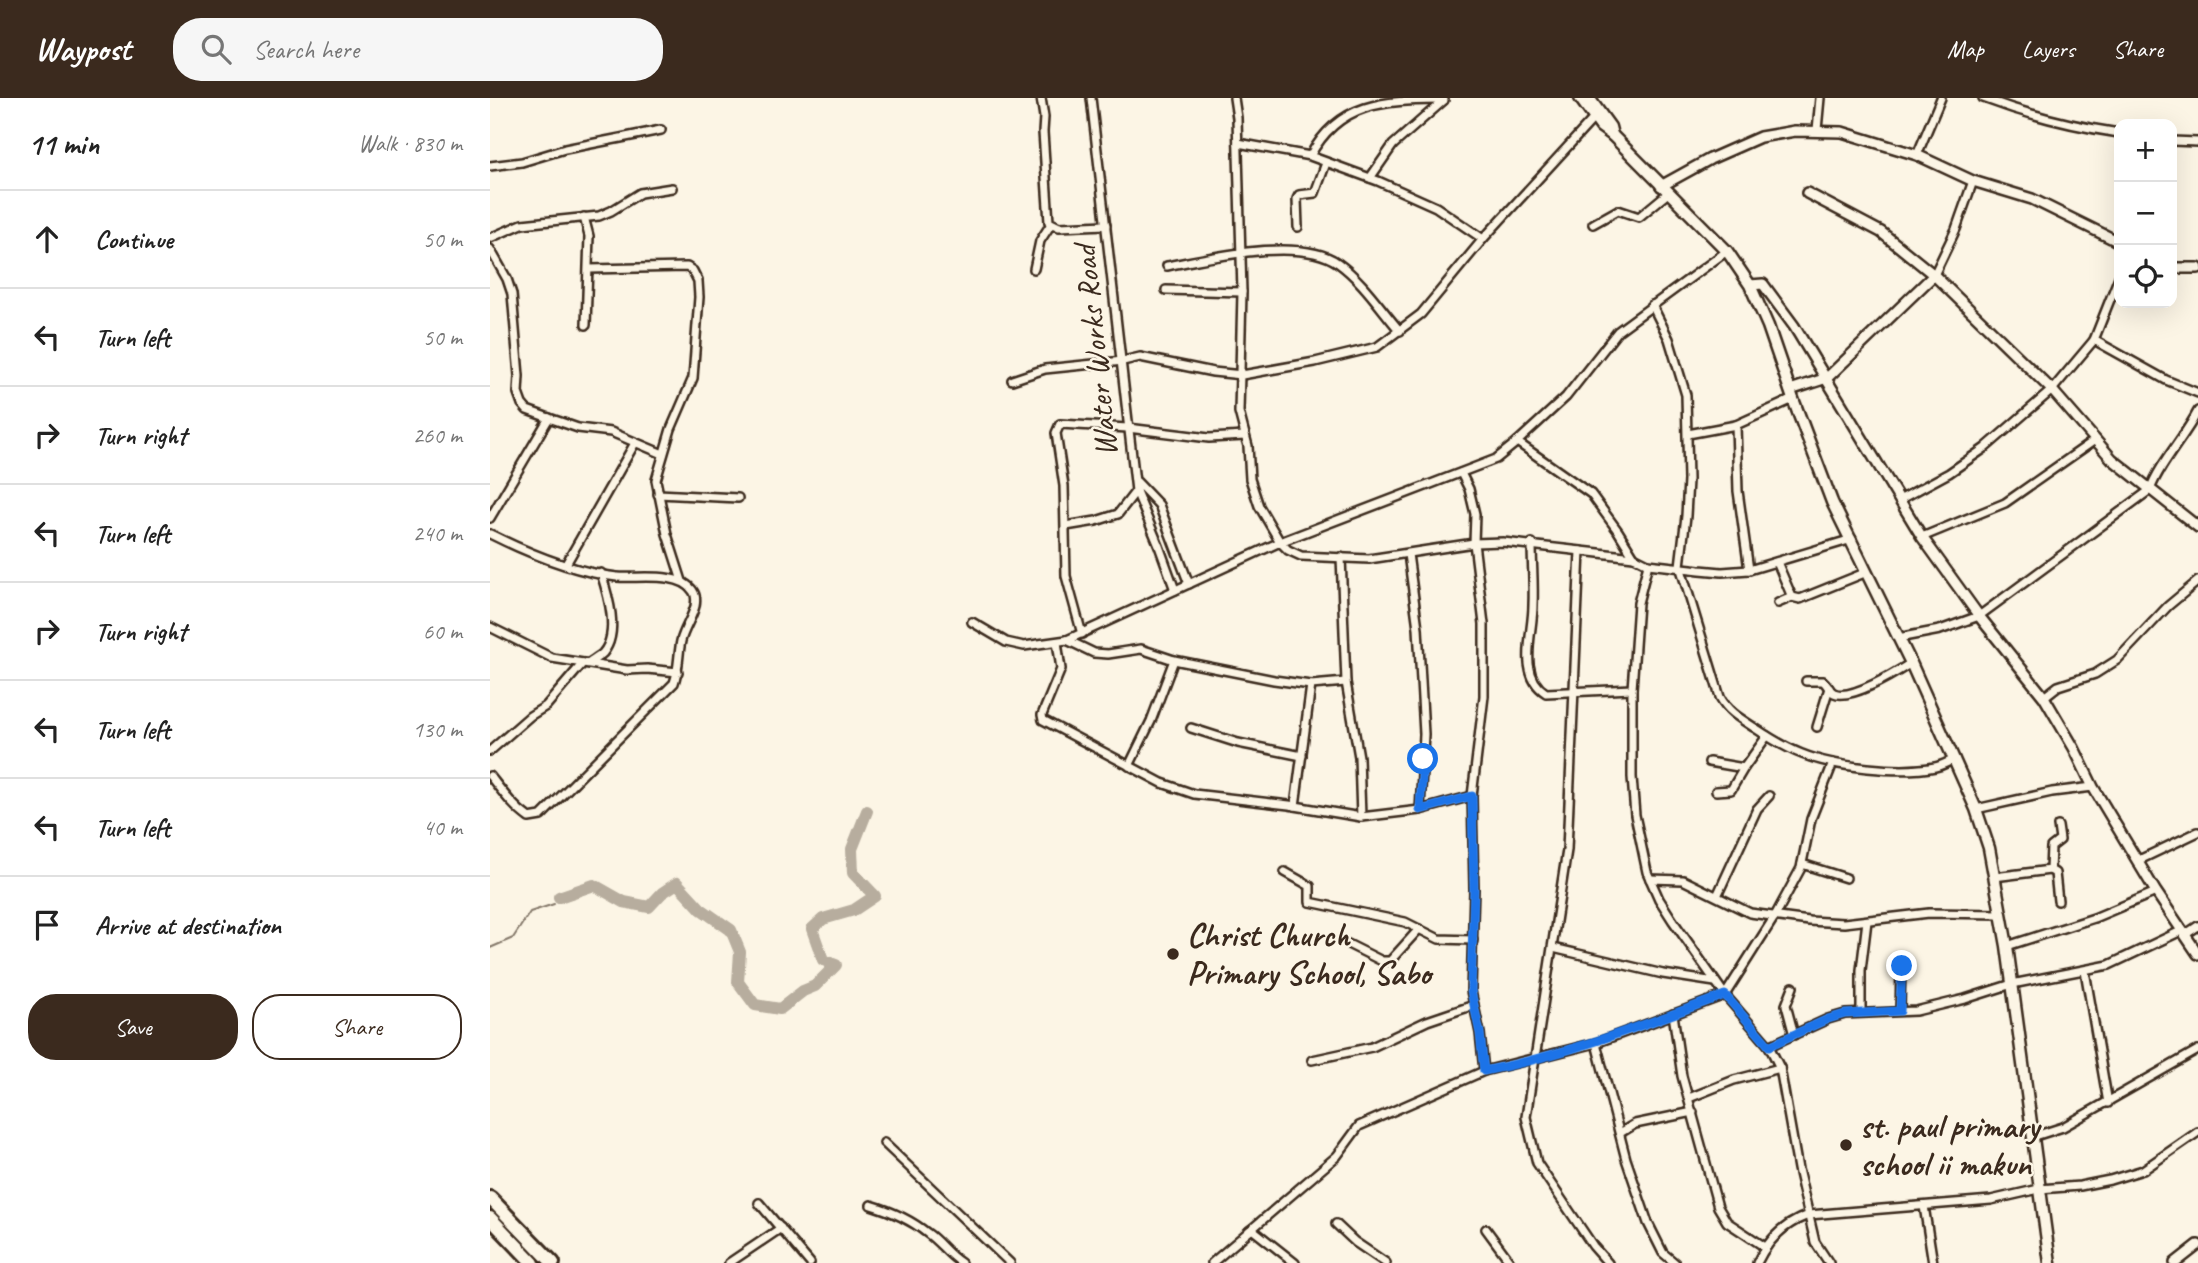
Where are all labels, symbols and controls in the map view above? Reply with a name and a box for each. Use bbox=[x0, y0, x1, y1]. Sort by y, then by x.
search box bbox=[173, 18, 663, 81]
text: Waypost bbox=[35, 28, 131, 70]
icon: search bbox=[197, 30, 235, 68]
text: Search here bbox=[253, 33, 359, 66]
text: Map bbox=[1947, 34, 1984, 64]
text: Layers bbox=[2022, 34, 2075, 64]
text: Share bbox=[2113, 34, 2163, 64]
map controls bbox=[2114, 119, 2177, 308]
button: + bbox=[2114, 119, 2177, 182]
text: 11 min bbox=[28, 125, 99, 163]
text: Walk · 830 m bbox=[358, 129, 462, 158]
button: − bbox=[2114, 182, 2177, 245]
icon: ahead bbox=[28, 220, 66, 258]
text: Continue bbox=[95, 223, 173, 256]
text: 50 m bbox=[423, 225, 462, 254]
street label: Water Works Road bbox=[1062, 238, 1127, 459]
button: locate bbox=[2114, 245, 2177, 308]
icon: left bbox=[28, 318, 66, 356]
text: Turn left bbox=[95, 321, 170, 354]
text: 50 m bbox=[423, 323, 462, 352]
icon: right bbox=[28, 416, 66, 454]
text: Turn right bbox=[95, 419, 186, 452]
text: 260 m bbox=[413, 421, 462, 450]
icon: left bbox=[28, 514, 66, 552]
text: Turn left bbox=[95, 517, 170, 550]
text: 240 m bbox=[413, 519, 462, 548]
icon: right bbox=[28, 612, 66, 650]
text: Turn right bbox=[95, 615, 186, 648]
text: 60 m bbox=[423, 617, 462, 646]
icon: left bbox=[28, 710, 66, 748]
text: Turn left bbox=[95, 713, 170, 746]
text: 130 m bbox=[413, 715, 462, 744]
route start bbox=[1407, 743, 1438, 774]
icon: left bbox=[28, 808, 66, 846]
text: Turn left bbox=[95, 811, 170, 844]
text: 40 m bbox=[423, 813, 462, 842]
icon: arrive bbox=[28, 906, 66, 944]
text: Arrive at destination bbox=[95, 909, 281, 942]
place label: Christ Church Primary School, Sabo bbox=[1187, 914, 1434, 994]
marker: Christ Church Primary School, Sabo bbox=[1165, 946, 1181, 962]
route end bbox=[1886, 950, 1917, 981]
button: Save bbox=[28, 994, 238, 1060]
button: Share bbox=[252, 994, 462, 1060]
place label: st. paul primary school ii makun bbox=[1860, 1105, 2042, 1185]
marker: st. paul primary school ii makun bbox=[1838, 1137, 1854, 1153]

